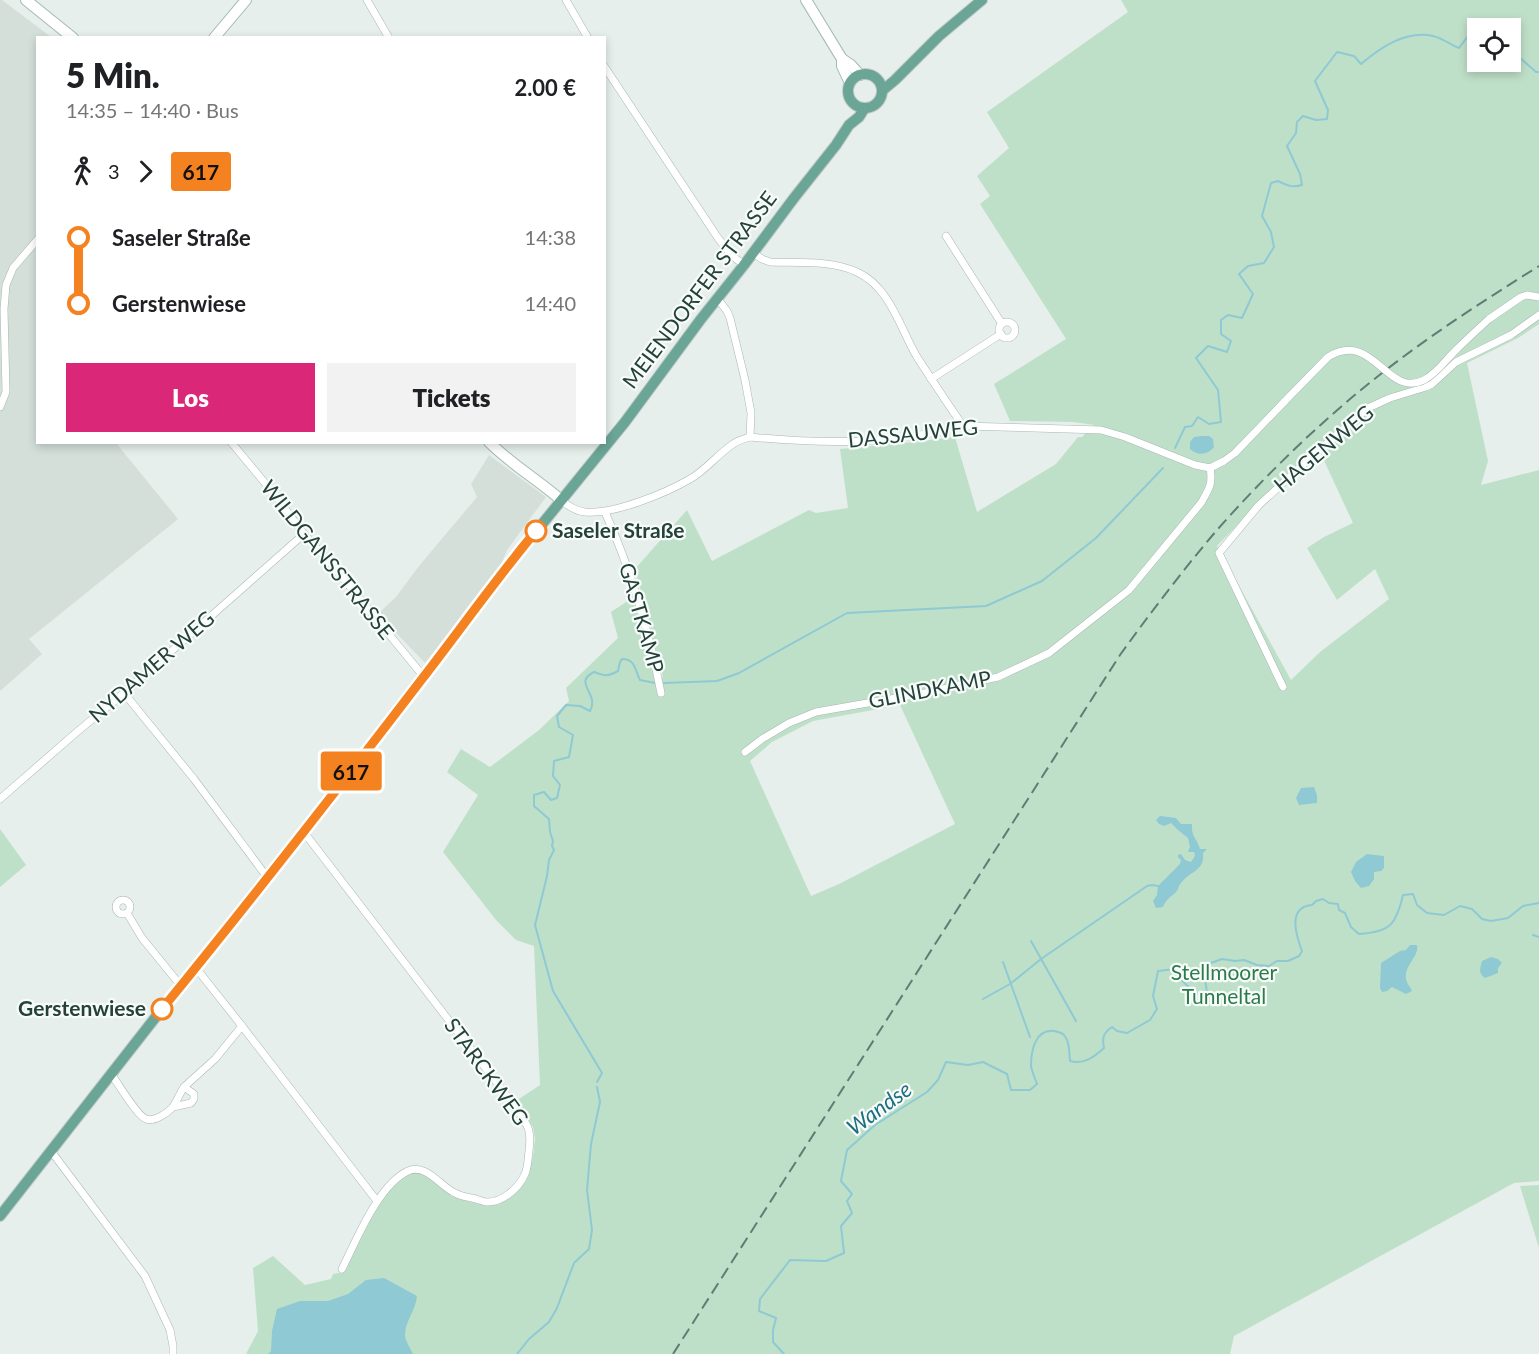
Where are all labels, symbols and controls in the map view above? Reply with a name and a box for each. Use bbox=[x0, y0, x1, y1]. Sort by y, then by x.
map controls bbox=[1467, 18, 1521, 72]
button: locate bbox=[1467, 18, 1521, 72]
text: 5 Min. bbox=[66, 55, 160, 95]
text: 2.00 € bbox=[514, 74, 576, 101]
text: 14:35 – 14:40 · Bus bbox=[66, 98, 239, 122]
icon: walk bbox=[66, 155, 99, 188]
icon: forward bbox=[129, 155, 162, 188]
text: 3 bbox=[108, 159, 120, 183]
text: 617 bbox=[183, 159, 219, 184]
street label: MEIENDORFER STRASSE bbox=[617, 186, 781, 393]
text: Saseler Straße bbox=[112, 224, 251, 251]
text: 14:38 bbox=[525, 225, 576, 249]
text: Gerstenwiese bbox=[112, 290, 246, 317]
text: 14:40 bbox=[525, 291, 576, 315]
button: Los bbox=[66, 363, 315, 432]
button: Tickets bbox=[327, 363, 576, 432]
street label: HAGENWEG bbox=[1268, 399, 1378, 497]
street label: DASSAUWEG bbox=[847, 413, 979, 452]
street label: WILDGANSSTRASSE bbox=[256, 475, 400, 644]
place label: Saseler Straße bbox=[552, 517, 685, 542]
marker: Saseler Straße bbox=[525, 520, 547, 542]
street label: GASTKAMP bbox=[615, 560, 670, 676]
street label: NYDAMER WEG bbox=[83, 605, 219, 727]
street label: GLINDKAMP bbox=[866, 664, 993, 713]
line badge: 617 bbox=[316, 752, 386, 790]
text: 617 bbox=[333, 759, 369, 784]
park label: Stellmoorer Tunneltal bbox=[1171, 959, 1278, 1008]
place label: Gerstenwiese bbox=[18, 995, 146, 1020]
marker: Gerstenwiese bbox=[151, 998, 173, 1020]
street label: STARCKWEG bbox=[440, 1013, 534, 1130]
water label: Wandse bbox=[841, 1075, 916, 1140]

